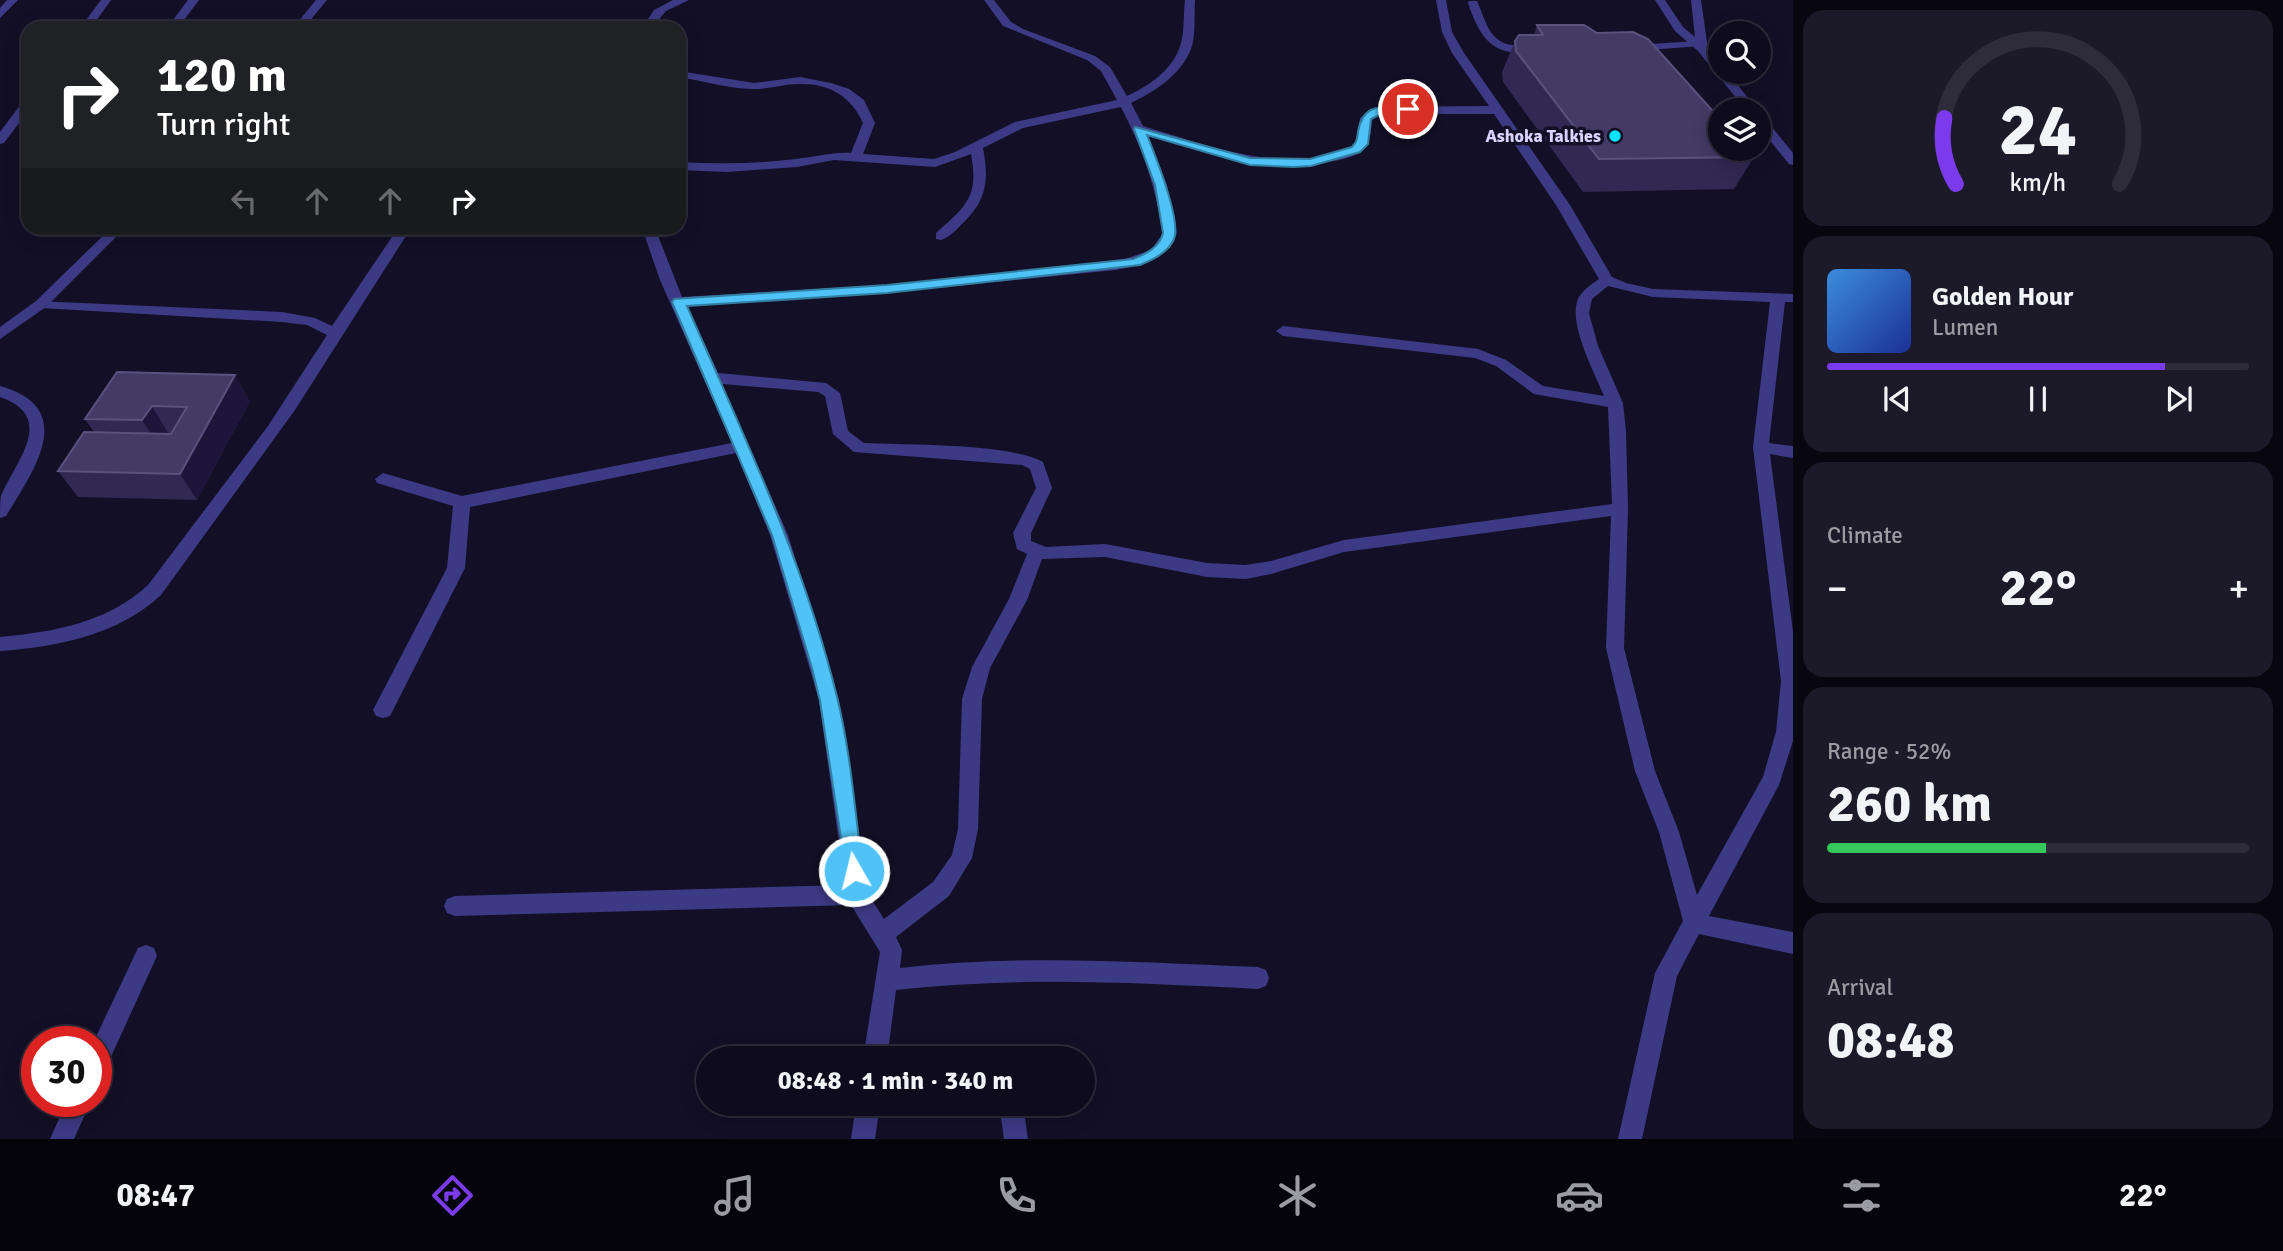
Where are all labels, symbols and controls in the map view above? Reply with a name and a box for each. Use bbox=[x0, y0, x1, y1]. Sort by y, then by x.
map controls bbox=[1708, 21, 1771, 161]
button: search bbox=[1708, 21, 1771, 84]
text: 120 m bbox=[157, 45, 287, 105]
icon: right bbox=[42, 49, 133, 140]
pin bbox=[1378, 79, 1438, 139]
text: 24 bbox=[1999, 86, 2077, 175]
icon: arrive bbox=[1389, 90, 1427, 128]
button: layers bbox=[1708, 98, 1771, 161]
text: Turn right bbox=[157, 105, 290, 144]
place label: Ashoka Talkies bbox=[1485, 125, 1601, 147]
marker: Ashoka Talkies bbox=[1607, 128, 1623, 144]
text: km/h bbox=[2010, 167, 2066, 198]
icon: left bbox=[225, 182, 263, 220]
icon: ahead bbox=[298, 182, 336, 220]
icon: ahead bbox=[371, 182, 409, 220]
icon: right bbox=[444, 182, 482, 220]
text: Golden Hour bbox=[1932, 281, 2073, 313]
text: Lumen bbox=[1932, 313, 1998, 342]
icon: previous bbox=[1878, 380, 1916, 418]
icon: pause bbox=[2019, 380, 2057, 418]
icon: next bbox=[2160, 380, 2198, 418]
text: Climate bbox=[1827, 521, 1903, 550]
text: 22° bbox=[2000, 556, 2076, 620]
text: − bbox=[1827, 565, 1848, 612]
text: + bbox=[2228, 565, 2249, 612]
text: Range · 52% bbox=[1827, 737, 1951, 766]
text: 260 km bbox=[1827, 772, 1992, 836]
position arrow bbox=[817, 834, 891, 908]
text: Arrival bbox=[1827, 973, 1893, 1002]
text: 08:48 bbox=[1827, 1008, 1955, 1072]
speed limit sign: 30 bbox=[21, 1026, 112, 1117]
text: 08:48 · 1 min · 340 m bbox=[778, 1065, 1013, 1097]
icon: directions bbox=[428, 1171, 477, 1220]
icon: music bbox=[710, 1171, 759, 1220]
icon: phone bbox=[992, 1171, 1041, 1220]
icon: climate bbox=[1273, 1171, 1322, 1220]
icon: car bbox=[1555, 1171, 1604, 1220]
icon: filters bbox=[1837, 1171, 1886, 1220]
text: 08:47 bbox=[116, 1176, 195, 1215]
text: 22° bbox=[2119, 1176, 2166, 1215]

